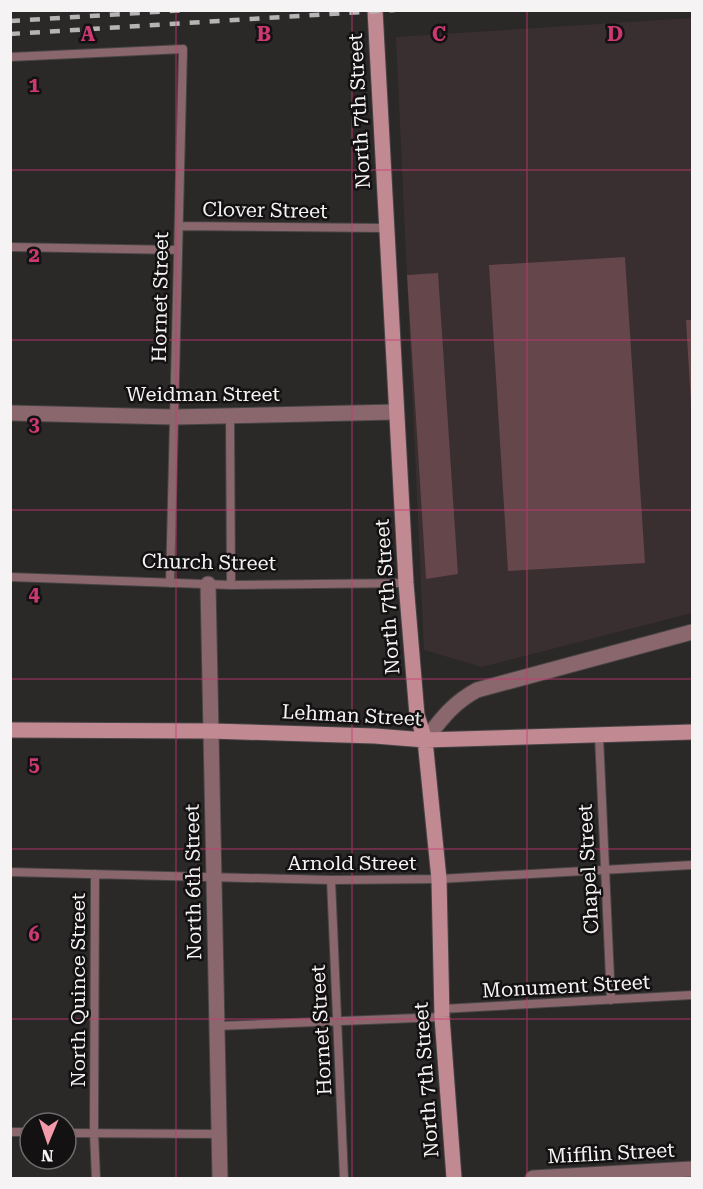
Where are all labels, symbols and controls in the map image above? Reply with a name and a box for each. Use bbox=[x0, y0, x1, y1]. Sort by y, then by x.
text: A bbox=[81, 22, 96, 46]
text: B bbox=[257, 22, 271, 46]
text: C bbox=[432, 22, 446, 46]
text: D bbox=[607, 22, 623, 46]
street label: North 7th Street bbox=[343, 32, 375, 190]
text: 1 bbox=[28, 73, 40, 97]
street label: Clover Street bbox=[202, 197, 328, 223]
street label: Hornet Street bbox=[147, 231, 173, 363]
text: 2 bbox=[28, 243, 40, 267]
street label: Weidman Street bbox=[126, 382, 281, 406]
text: 3 bbox=[28, 412, 40, 436]
street label: North 7th Street bbox=[370, 518, 404, 676]
street label: Church Street bbox=[142, 549, 277, 575]
text: 4 bbox=[28, 582, 40, 606]
street label: Lehman Street bbox=[281, 699, 423, 731]
text: 5 bbox=[28, 752, 40, 776]
street label: North 6th Street bbox=[180, 803, 206, 960]
street label: Chapel Street bbox=[573, 803, 603, 935]
street label: Arnold Street bbox=[288, 851, 417, 875]
street label: North Quince Street bbox=[66, 892, 90, 1087]
text: 6 bbox=[28, 922, 40, 946]
street label: Hornet Street bbox=[306, 964, 336, 1096]
street label: Monument Street bbox=[481, 970, 651, 1002]
street label: North 7th Street bbox=[409, 1001, 443, 1159]
north arrow bbox=[18, 1111, 78, 1171]
street label: Mifflin Street bbox=[547, 1138, 676, 1168]
text: N bbox=[41, 1146, 54, 1165]

